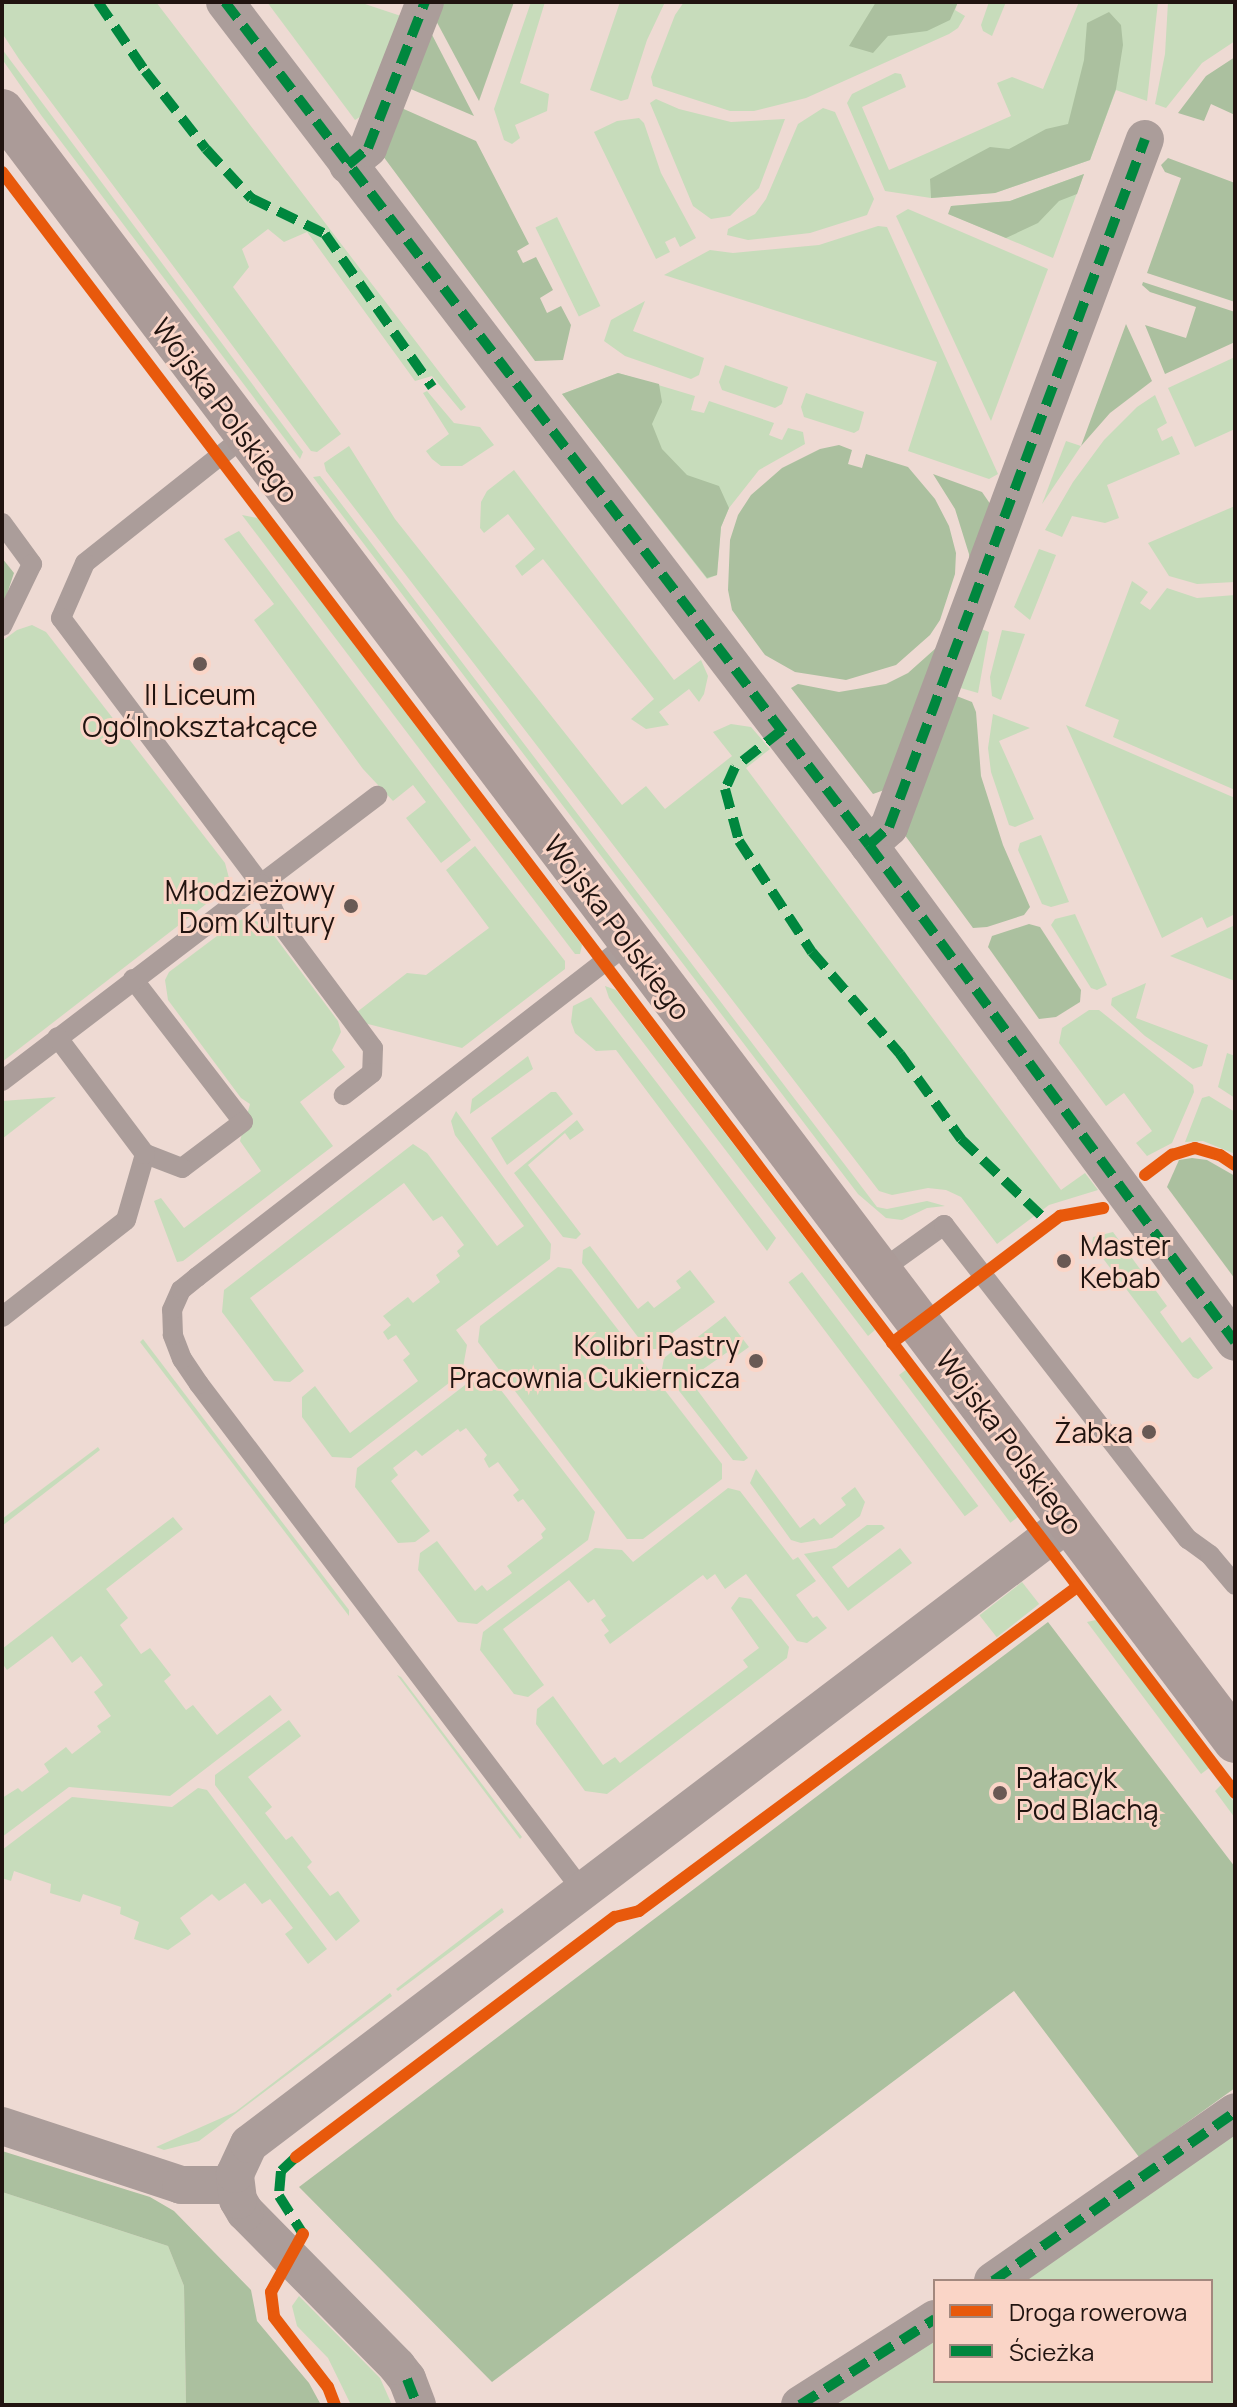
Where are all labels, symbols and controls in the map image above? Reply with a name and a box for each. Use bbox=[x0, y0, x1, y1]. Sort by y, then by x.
street label: Wojska Polskiego bbox=[146, 311, 306, 509]
marker: II Liceum Ogólnokształcące bbox=[191, 655, 209, 673]
place label: II Liceum Ogólnokształcące bbox=[82, 677, 318, 743]
street label: Wojska Polskiego bbox=[538, 828, 698, 1026]
place label: Młodzieżowy Dom Kultury bbox=[165, 873, 335, 939]
marker: Młodzieżowy Dom Kultury bbox=[342, 897, 360, 915]
place label: Master Kebab bbox=[1080, 1228, 1171, 1294]
marker: Master Kebab bbox=[1055, 1252, 1073, 1270]
place label: Kolibri Pastry Pracownia Cukiernicza bbox=[449, 1328, 740, 1394]
street label: Wojska Polskiego bbox=[930, 1343, 1090, 1541]
marker: Kolibri Pastry Pracownia Cukiernicza bbox=[747, 1352, 765, 1370]
place label: Żabka bbox=[1054, 1415, 1133, 1449]
marker: Żabka bbox=[1140, 1423, 1158, 1441]
place label: Pałacyk Pod Blachą bbox=[1016, 1760, 1159, 1826]
marker: Pałacyk Pod Blachą bbox=[991, 1784, 1009, 1802]
legend bbox=[933, 2279, 1213, 2383]
text: Droga rowerowa bbox=[1009, 2295, 1187, 2328]
text: Ścieżka bbox=[1009, 2335, 1094, 2368]

